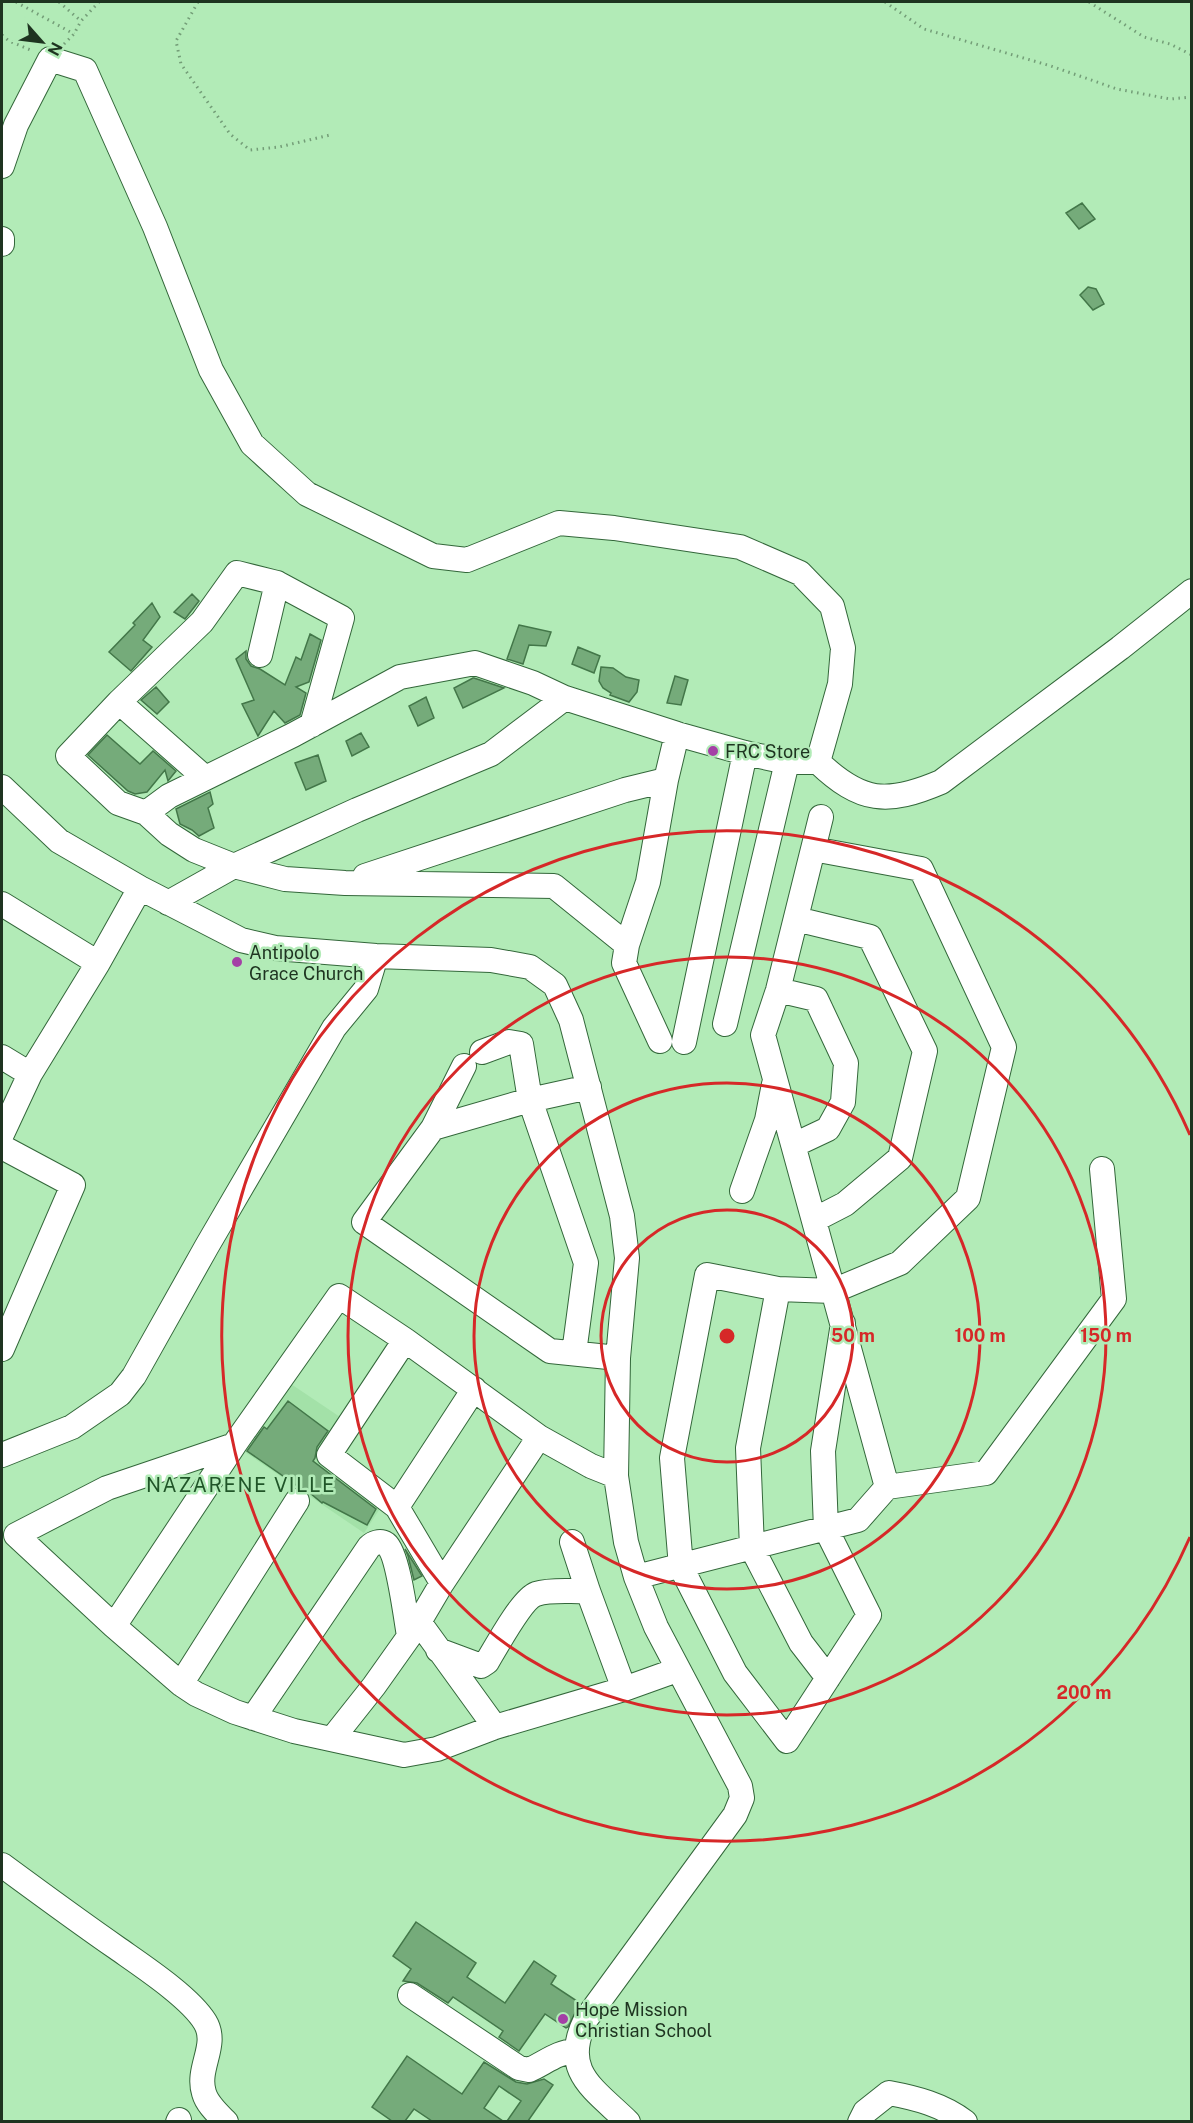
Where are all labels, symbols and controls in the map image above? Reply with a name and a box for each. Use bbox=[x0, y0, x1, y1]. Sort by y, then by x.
north arrow bbox=[12, 12, 72, 72]
text: N bbox=[43, 39, 66, 59]
place label: FRC Store bbox=[725, 741, 810, 762]
marker: FRC Store bbox=[706, 744, 720, 758]
place label: Antipolo Grace Church bbox=[249, 942, 363, 984]
marker: Antipolo Grace Church bbox=[230, 955, 244, 969]
text: 50 m bbox=[831, 1325, 875, 1346]
text: 100 m bbox=[954, 1325, 1006, 1346]
text: 150 m bbox=[1080, 1325, 1132, 1346]
centre of rings bbox=[717, 1326, 737, 1346]
district label: NAZARENE VILLE bbox=[146, 1473, 336, 1497]
text: 200 m bbox=[1057, 1682, 1111, 1703]
place label: Hope Mission Christian School bbox=[575, 1999, 712, 2041]
marker: Hope Mission Christian School bbox=[556, 2012, 570, 2026]

